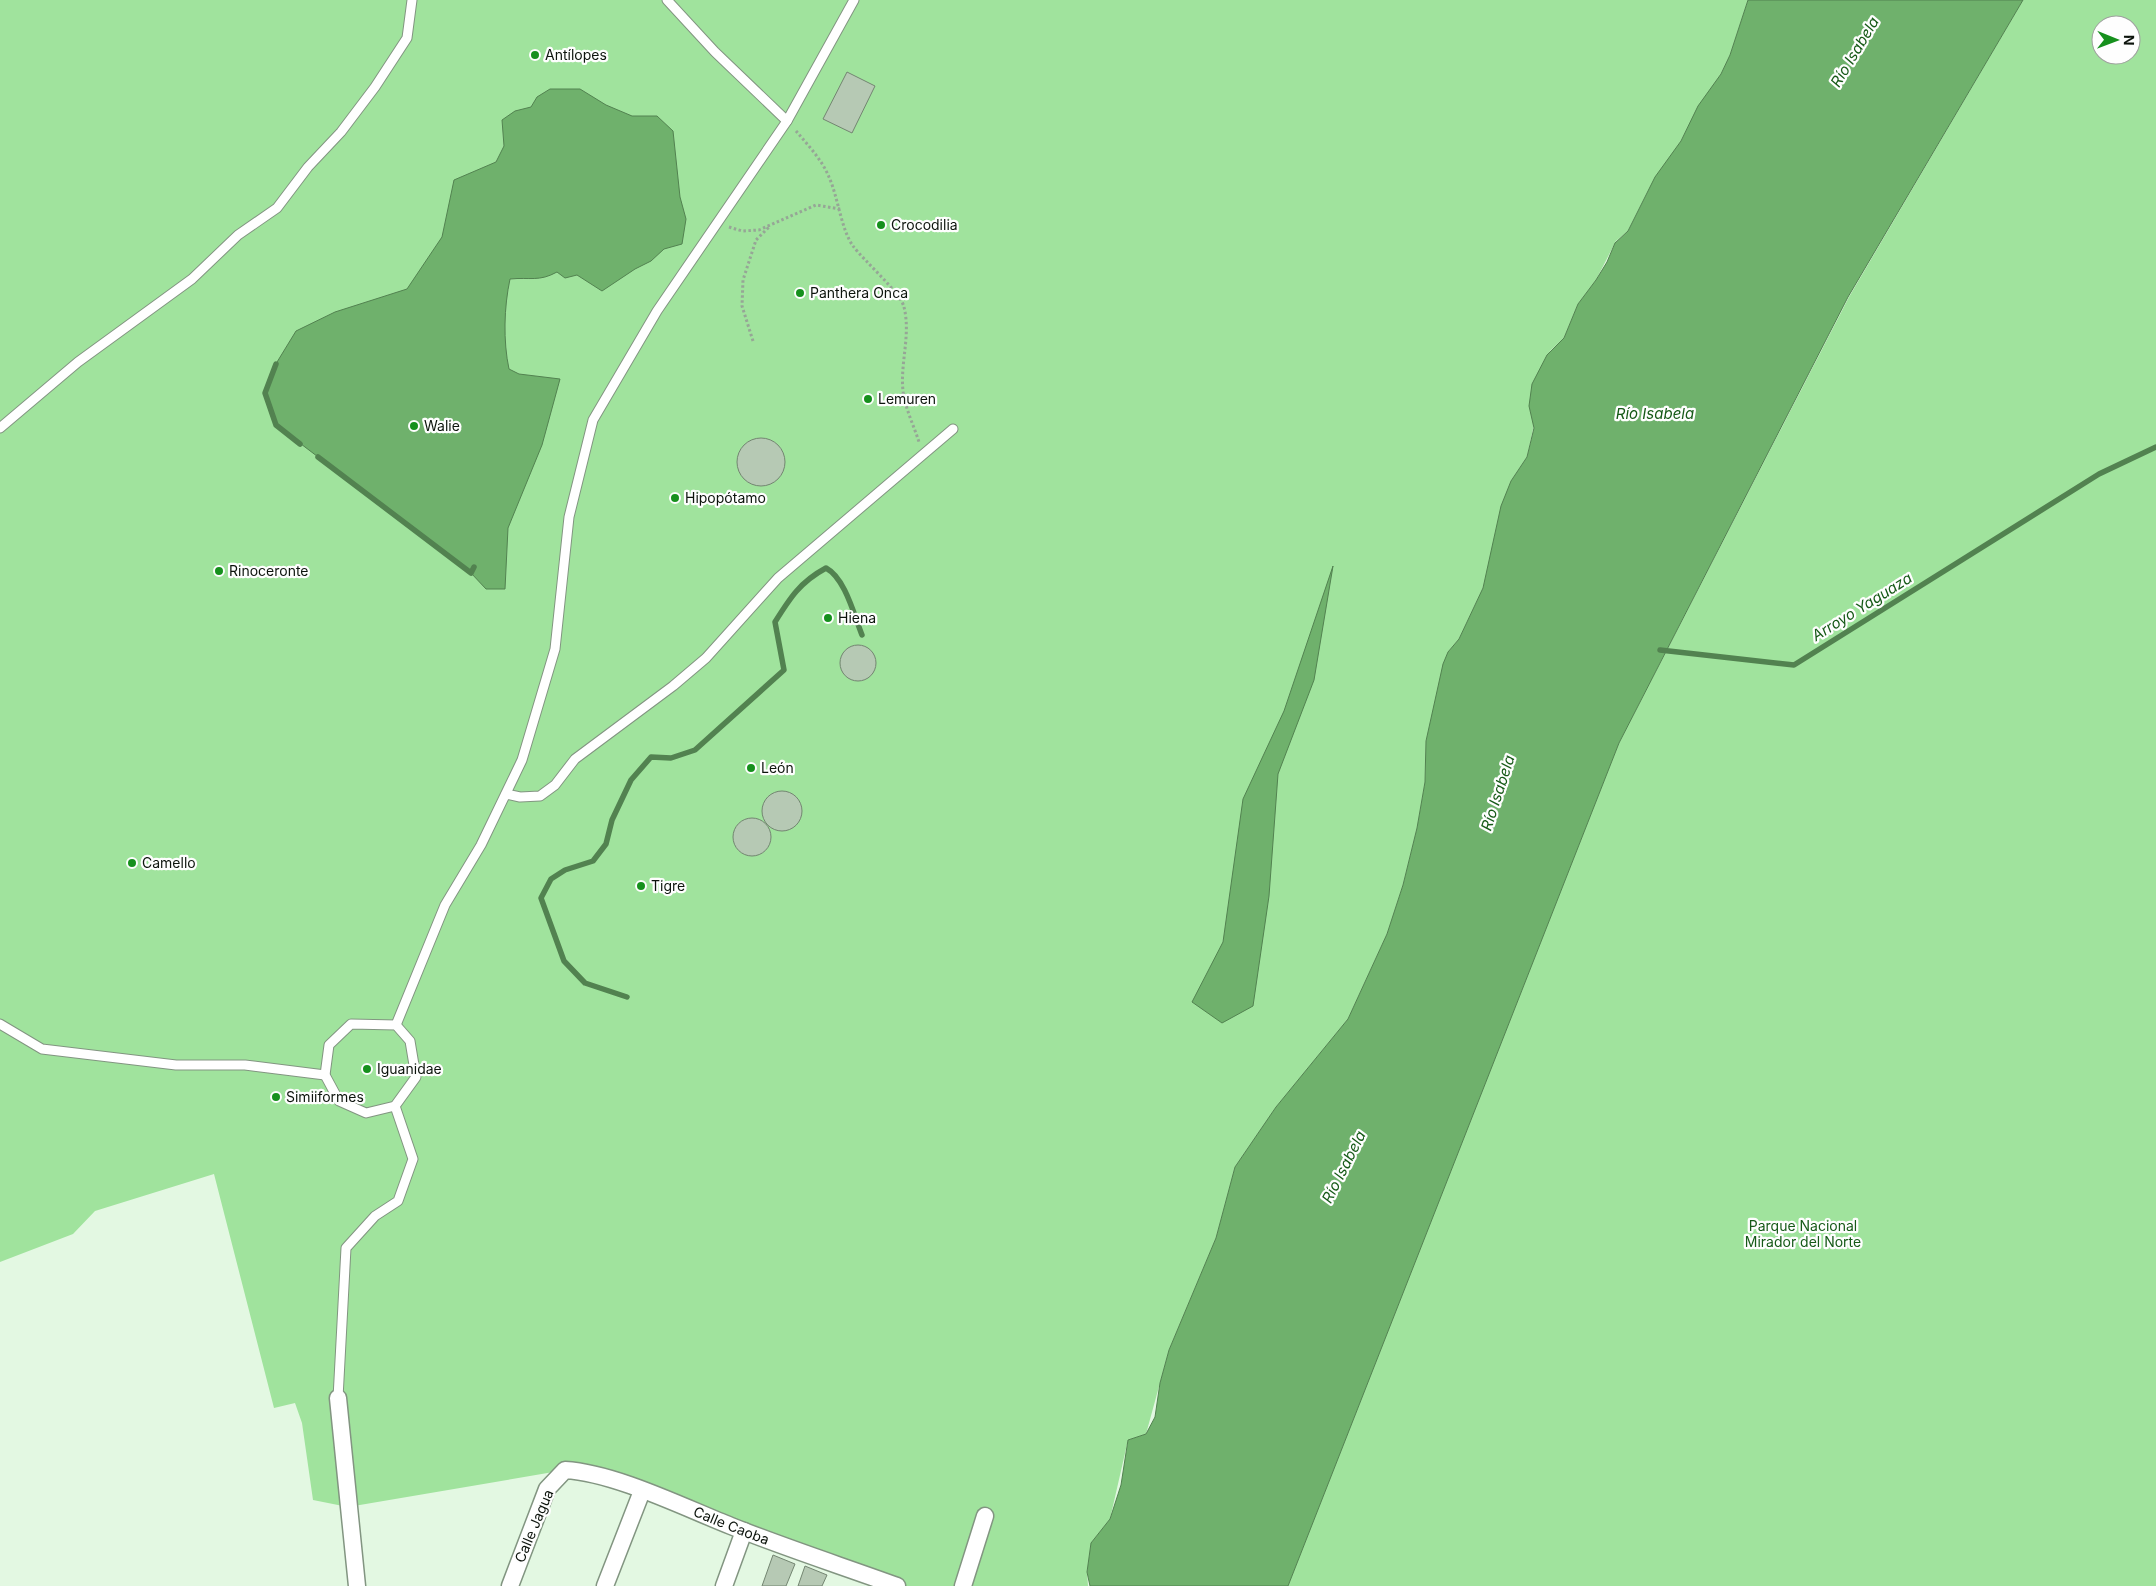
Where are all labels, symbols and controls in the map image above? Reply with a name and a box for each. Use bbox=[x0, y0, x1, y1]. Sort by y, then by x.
water label: Río Isabela bbox=[1826, 13, 1883, 90]
north arrow bbox=[2091, 15, 2141, 65]
text: N bbox=[2121, 35, 2138, 46]
place label: Antílopes bbox=[545, 46, 607, 63]
marker: Antílopes bbox=[529, 49, 541, 61]
place label: Crocodilia bbox=[891, 216, 958, 233]
marker: Crocodilia bbox=[875, 219, 887, 231]
place label: Panthera Onca bbox=[810, 284, 908, 301]
marker: Panthera Onca bbox=[794, 287, 806, 299]
place label: Lemuren bbox=[878, 390, 936, 407]
marker: Lemuren bbox=[862, 393, 874, 405]
water label: Río Isabela bbox=[1616, 404, 1694, 423]
place label: Walie bbox=[424, 417, 460, 434]
marker: Walie bbox=[408, 420, 420, 432]
place label: Hipopótamo bbox=[685, 489, 766, 506]
marker: Hipopótamo bbox=[669, 492, 681, 504]
place label: Rinoceronte bbox=[229, 562, 309, 579]
marker: Rinoceronte bbox=[213, 565, 225, 577]
water label: Arroyo Yaguaza bbox=[1807, 568, 1915, 646]
place label: Hiena bbox=[838, 609, 876, 626]
marker: Hiena bbox=[822, 612, 834, 624]
water label: Río Isabela bbox=[1476, 753, 1519, 833]
place label: León bbox=[761, 759, 794, 776]
marker: León bbox=[745, 762, 757, 774]
place label: Camello bbox=[142, 854, 196, 871]
marker: Camello bbox=[126, 857, 138, 869]
place label: Tigre bbox=[651, 877, 685, 894]
marker: Tigre bbox=[635, 880, 647, 892]
place label: Iguanidae bbox=[377, 1060, 442, 1077]
marker: Iguanidae bbox=[361, 1063, 373, 1075]
place label: Simiiformes bbox=[286, 1088, 364, 1105]
marker: Simiiformes bbox=[270, 1091, 282, 1103]
water label: Río Isabela bbox=[1317, 1128, 1370, 1206]
park label: Parque Nacional Mirador del Norte bbox=[1745, 1217, 1861, 1250]
street label: Calle Jagua bbox=[511, 1487, 557, 1565]
street label: Calle Caoba bbox=[691, 1502, 772, 1548]

